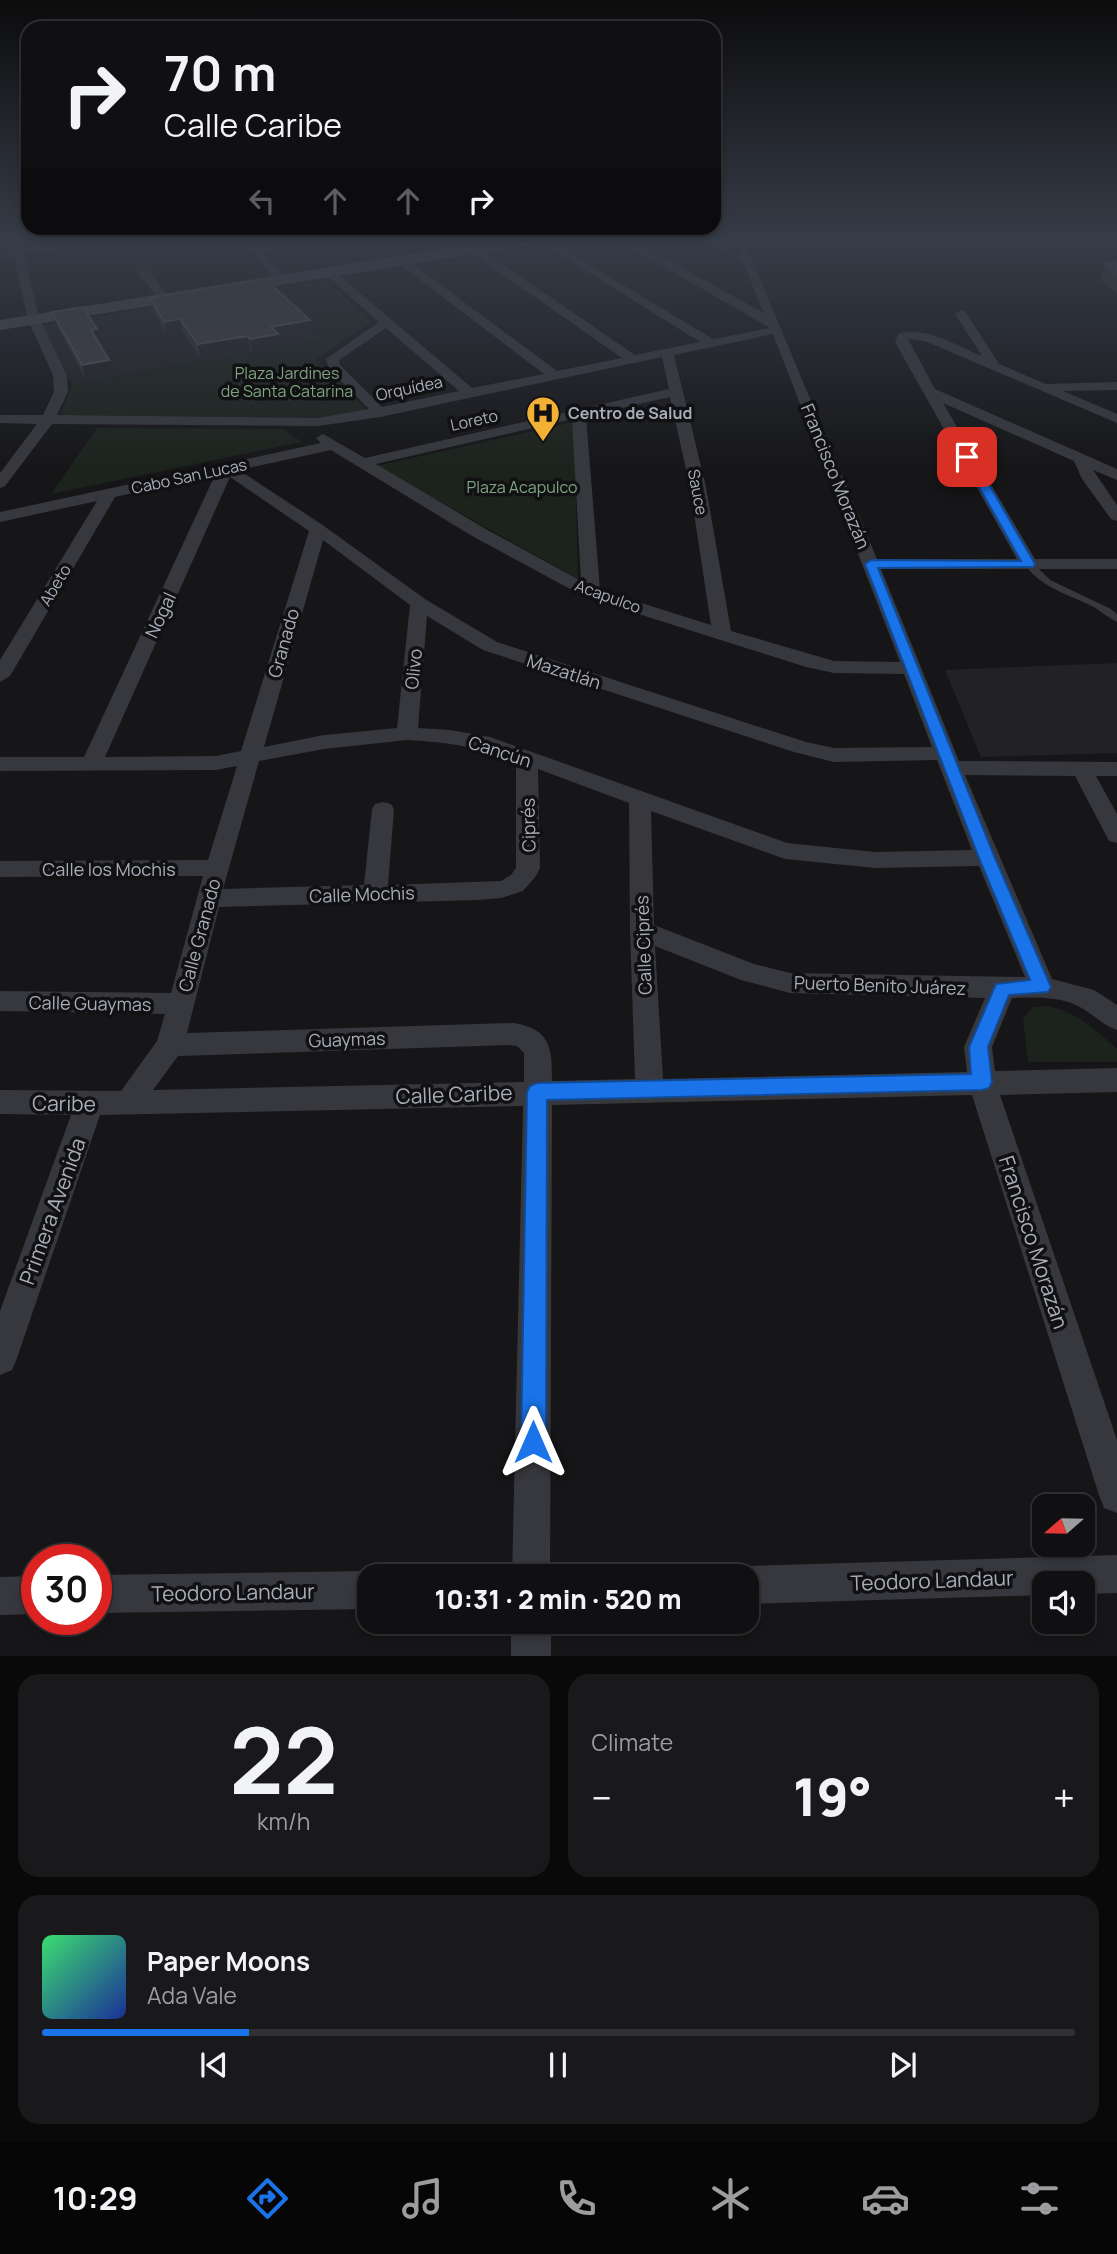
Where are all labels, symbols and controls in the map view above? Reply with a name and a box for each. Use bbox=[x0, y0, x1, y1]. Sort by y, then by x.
text: 70 m bbox=[164, 39, 276, 106]
icon: right bbox=[49, 49, 140, 140]
text: Calle Caribe bbox=[164, 103, 342, 147]
icon: left bbox=[243, 182, 281, 220]
icon: ahead bbox=[316, 182, 354, 220]
icon: ahead bbox=[389, 182, 427, 220]
icon: right bbox=[462, 182, 500, 220]
park label: Plaza Jardines de Santa Catarina bbox=[221, 362, 353, 402]
street label: Orquídea bbox=[374, 370, 444, 406]
hospital icon: Centro de Salud bbox=[524, 394, 562, 443]
street label: Francisco Morazán bbox=[796, 400, 876, 552]
place label: Centro de Salud bbox=[568, 402, 692, 424]
street label: Loreto bbox=[448, 404, 500, 436]
pin bbox=[937, 427, 997, 487]
icon: arrive bbox=[948, 438, 986, 476]
street label: Cabo San Lucas bbox=[129, 453, 249, 499]
street label: Sauce bbox=[683, 467, 713, 517]
park label: Plaza Acapulco bbox=[467, 476, 578, 498]
street label: Abeto bbox=[34, 560, 76, 610]
street label: Acapulco bbox=[572, 574, 644, 618]
street label: Nogal bbox=[139, 588, 181, 642]
street label: Granado bbox=[262, 606, 304, 680]
street label: Olivo bbox=[399, 647, 427, 691]
street label: Mazatlán bbox=[524, 648, 604, 694]
street label: Cancún bbox=[465, 730, 535, 772]
street label: Ciprés bbox=[516, 798, 540, 852]
street label: Calle los Mochis bbox=[42, 857, 176, 881]
street label: Calle Granado bbox=[172, 876, 226, 994]
street label: Calle Mochis bbox=[309, 880, 415, 908]
street label: Calle Ciprés bbox=[629, 895, 657, 995]
street label: Puerto Benito Juárez bbox=[793, 970, 967, 1000]
street label: Calle Guaymas bbox=[29, 990, 151, 1016]
street label: Guaymas bbox=[308, 1026, 386, 1052]
street label: Calle Caribe bbox=[395, 1078, 513, 1110]
street label: Caribe bbox=[32, 1088, 96, 1118]
street label: Primera Avenida bbox=[12, 1134, 92, 1288]
street label: Francisco Morazán bbox=[993, 1152, 1075, 1332]
position arrow bbox=[496, 1405, 570, 1479]
north arrow bbox=[1032, 1494, 1096, 1558]
map controls bbox=[1032, 1494, 1095, 1634]
speed limit sign: 30 bbox=[21, 1544, 112, 1635]
street label: Teodoro Landaur bbox=[850, 1563, 1015, 1597]
button: sound bbox=[1032, 1571, 1095, 1634]
street label: Teodoro Landaur bbox=[151, 1577, 315, 1607]
text: 10:31 · 2 min · 520 m bbox=[434, 1581, 682, 1617]
text: 22 bbox=[230, 1697, 338, 1821]
text: Climate bbox=[592, 1726, 673, 1758]
text: 19° bbox=[793, 1761, 872, 1832]
text: − bbox=[592, 1771, 612, 1823]
text: + bbox=[1053, 1771, 1075, 1823]
text: km/h bbox=[257, 1805, 311, 1837]
text: Paper Moons bbox=[147, 1943, 310, 1979]
text: Ada Vale bbox=[147, 1979, 237, 2011]
icon: previous bbox=[195, 2046, 233, 2084]
icon: pause bbox=[539, 2046, 577, 2084]
icon: next bbox=[884, 2046, 922, 2084]
icon: directions bbox=[243, 2174, 292, 2223]
icon: music bbox=[398, 2174, 447, 2223]
icon: phone bbox=[552, 2174, 601, 2223]
icon: climate bbox=[706, 2174, 755, 2223]
icon: car bbox=[861, 2174, 910, 2223]
icon: filters bbox=[1015, 2174, 1064, 2223]
text: 10:29 bbox=[53, 2176, 138, 2220]

